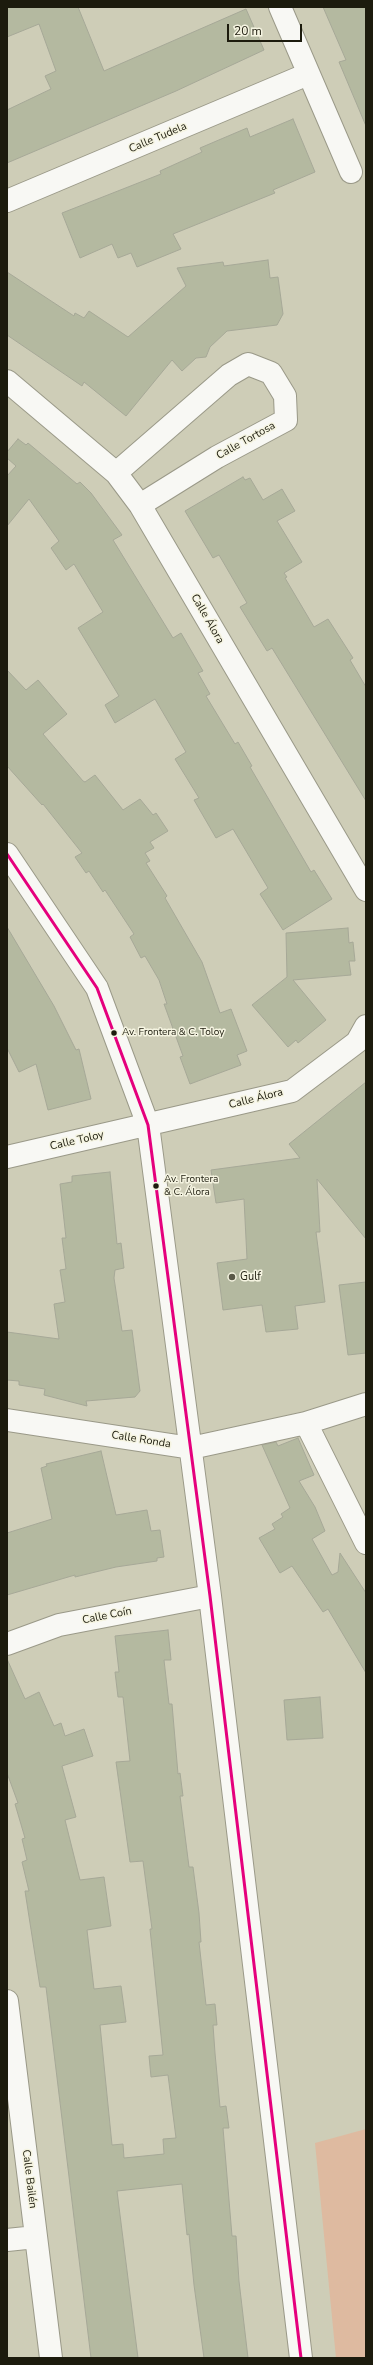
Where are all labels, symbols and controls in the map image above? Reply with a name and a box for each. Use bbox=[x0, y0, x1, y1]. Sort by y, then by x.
scale bar bbox=[229, 16, 304, 42]
text: 20 m bbox=[234, 23, 262, 39]
street label: Calle Tudela bbox=[127, 120, 189, 156]
street label: Calle Tortosa bbox=[214, 419, 278, 463]
street label: Calle Álora bbox=[187, 592, 227, 646]
place label: Av. Frontera & C. Toloy bbox=[122, 1027, 224, 1039]
marker: Av. Frontera & C. Toloy bbox=[109, 1028, 119, 1038]
street label: Calle Álora bbox=[228, 1086, 284, 1112]
street label: Calle Toloy bbox=[49, 1128, 105, 1154]
place label: Av. Frontera & C. Álora bbox=[164, 1174, 218, 1198]
marker: Av. Frontera & C. Álora bbox=[151, 1181, 161, 1191]
place label: Gulf bbox=[240, 1270, 261, 1284]
marker: Gulf bbox=[227, 1272, 237, 1282]
street label: Calle Ronda bbox=[110, 1429, 172, 1451]
street label: Calle Coín bbox=[81, 1605, 133, 1627]
street label: Calle Bailén bbox=[19, 2149, 39, 2209]

